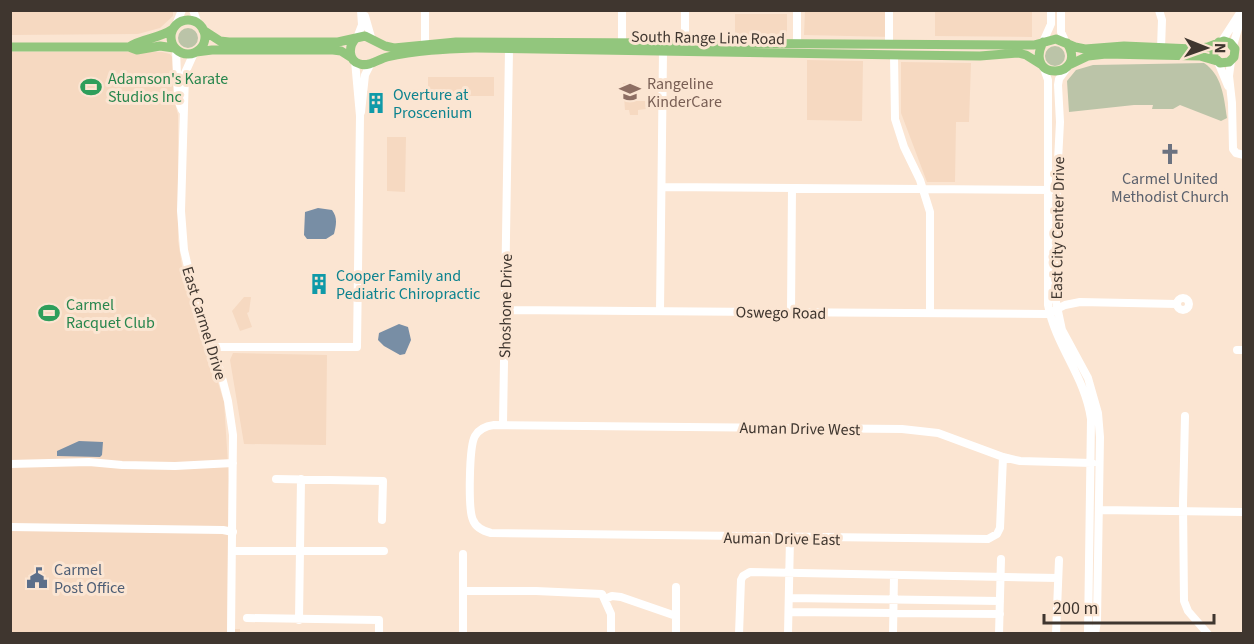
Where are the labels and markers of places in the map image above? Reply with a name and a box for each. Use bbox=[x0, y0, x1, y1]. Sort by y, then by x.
place label: Adamson's Karate Studios Inc bbox=[108, 68, 228, 108]
place label: Rangeline KinderCare bbox=[647, 73, 722, 113]
sports icon: Adamson's Karate Studios Inc bbox=[79, 75, 103, 99]
school or university icon: Rangeline KinderCare bbox=[618, 80, 642, 104]
place label: Overture at Proscenium bbox=[393, 84, 472, 124]
building icon: Overture at Proscenium bbox=[364, 91, 388, 115]
church icon: Carmel United Methodist Church bbox=[1158, 142, 1182, 166]
place label: Carmel United Methodist Church bbox=[1111, 168, 1229, 208]
place label: Cooper Family and Pediatric Chiropractic bbox=[336, 265, 480, 305]
building icon: Cooper Family and Pediatric Chiropractic bbox=[307, 272, 331, 296]
place label: Carmel Racquet Club bbox=[66, 294, 155, 334]
sports icon: Carmel Racquet Club bbox=[37, 301, 61, 325]
place label: Carmel Post Office bbox=[54, 559, 125, 599]
public building icon: Carmel Post Office bbox=[25, 566, 49, 590]

